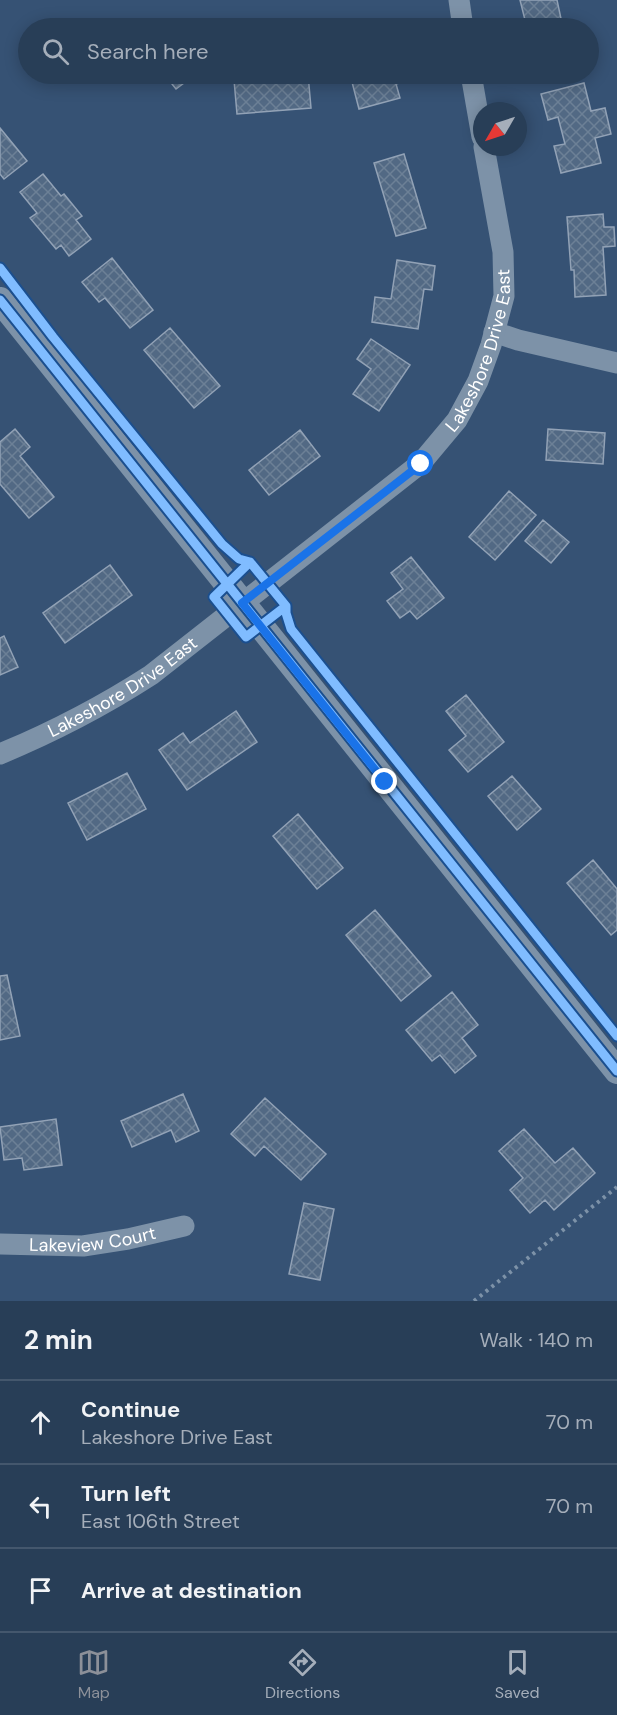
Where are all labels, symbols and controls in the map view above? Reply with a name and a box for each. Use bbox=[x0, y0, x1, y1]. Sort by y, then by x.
search box bbox=[18, 18, 599, 84]
icon: search bbox=[39, 35, 72, 68]
text: Search here bbox=[87, 37, 208, 66]
north arrow bbox=[473, 102, 527, 156]
street label: Lakeshore Drive East bbox=[440, 269, 516, 437]
route start bbox=[407, 450, 433, 476]
street label: Lakeshore Drive East bbox=[44, 631, 202, 743]
route end bbox=[371, 768, 397, 794]
street label: Lakeview Court bbox=[29, 1221, 158, 1258]
text: 2 min bbox=[24, 1323, 93, 1357]
text: Walk · 140 m bbox=[479, 1327, 593, 1353]
text: Continue bbox=[81, 1395, 180, 1424]
icon: ahead bbox=[24, 1406, 57, 1439]
text: 70 m bbox=[546, 1409, 593, 1435]
text: Lakeshore Drive East bbox=[81, 1424, 273, 1450]
text: Turn left bbox=[81, 1479, 171, 1508]
icon: left bbox=[24, 1490, 57, 1523]
text: 70 m bbox=[546, 1493, 593, 1519]
text: East 106th Street bbox=[81, 1508, 240, 1534]
icon: arrive bbox=[24, 1574, 57, 1607]
text: Arrive at destination bbox=[81, 1576, 302, 1605]
tab: Map bbox=[77, 1646, 110, 1703]
tab: Directions bbox=[265, 1646, 340, 1703]
tab: Saved bbox=[495, 1646, 540, 1703]

